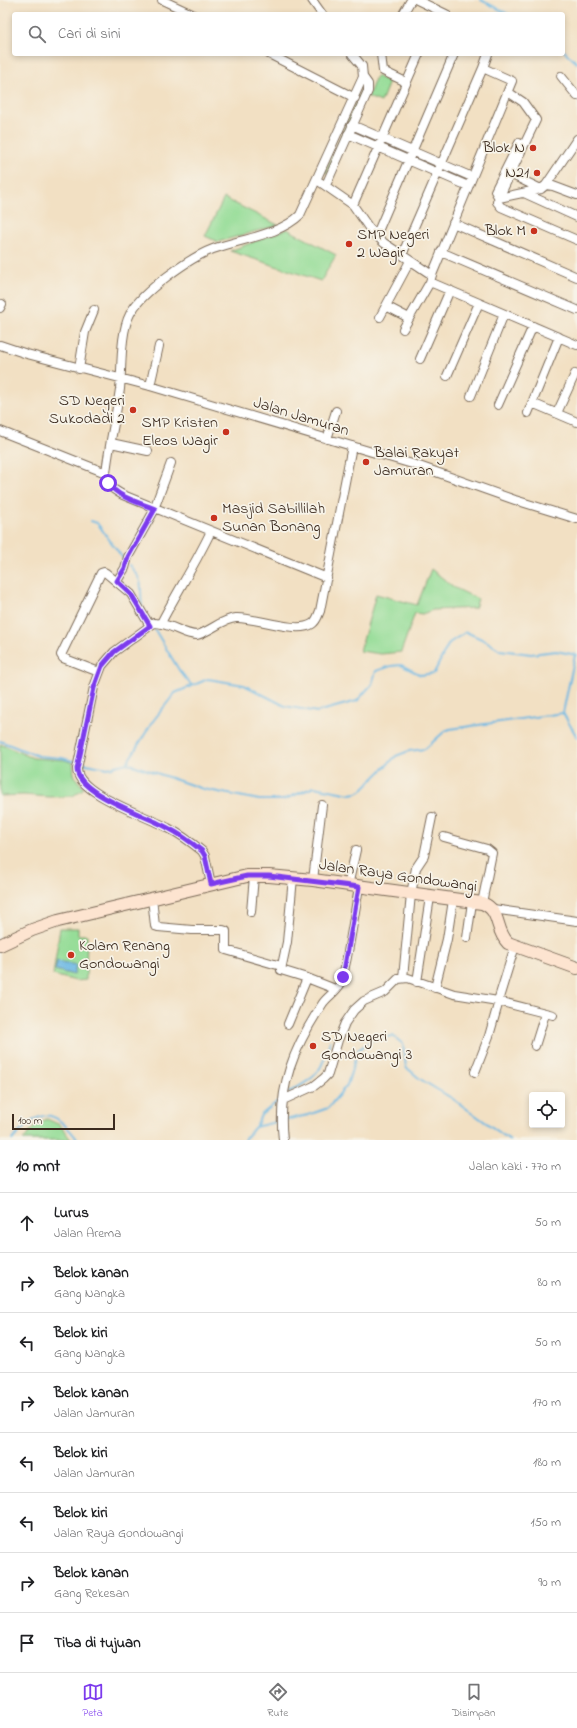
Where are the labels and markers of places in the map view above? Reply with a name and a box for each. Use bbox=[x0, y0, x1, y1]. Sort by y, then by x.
place label: Blok N bbox=[482, 136, 525, 160]
marker: Blok N bbox=[528, 143, 538, 153]
place label: N21 bbox=[505, 161, 529, 185]
marker: N21 bbox=[532, 168, 542, 178]
place label: Blok M bbox=[484, 219, 526, 243]
place label: SMP Negeri 2 Wagir bbox=[357, 223, 430, 265]
marker: Blok M bbox=[529, 226, 539, 236]
marker: SMP Negeri 2 Wagir bbox=[344, 239, 354, 249]
place label: SD Negeri Sukodadi 2 bbox=[49, 389, 125, 431]
marker: SD Negeri Sukodadi 2 bbox=[128, 405, 138, 415]
place label: SMP Kristen Eleos Wagir bbox=[142, 411, 218, 453]
marker: SMP Kristen Eleos Wagir bbox=[221, 427, 231, 437]
place label: Balai Rakyat Jamuran bbox=[373, 441, 460, 483]
marker: Balai Rakyat Jamuran bbox=[361, 457, 371, 467]
place label: Masjid Sabillilah Sunan Bonang bbox=[222, 497, 325, 539]
marker: Masjid Sabillilah Sunan Bonang bbox=[209, 513, 219, 523]
place label: Kolam Renang Gondowangi bbox=[79, 934, 170, 976]
marker: Kolam Renang Gondowangi bbox=[66, 950, 76, 960]
place label: SD Negeri Gondowangi 3 bbox=[321, 1025, 412, 1067]
marker: SD Negeri Gondowangi 3 bbox=[308, 1041, 318, 1051]

